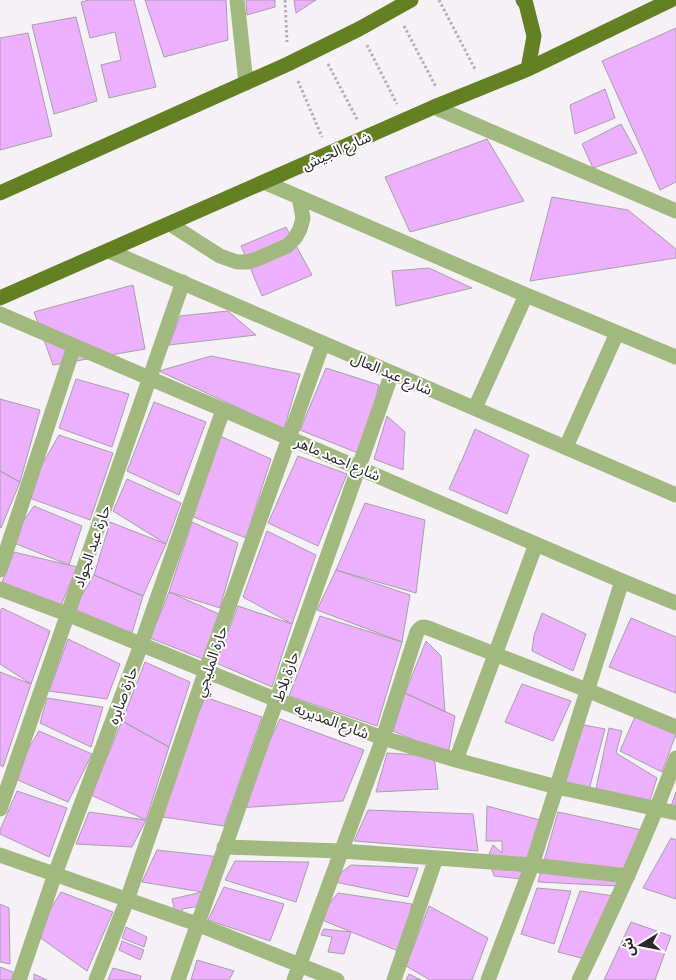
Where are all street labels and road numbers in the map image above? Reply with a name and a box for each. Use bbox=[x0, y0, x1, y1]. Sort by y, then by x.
street label: شارع الجيش bbox=[299, 127, 375, 177]
street label: شارع عبد العال bbox=[347, 348, 435, 402]
street label: شارع احمد ماهر bbox=[290, 432, 384, 488]
street label: حارة عبد الجواد bbox=[69, 502, 114, 590]
street label: حارة المليجي bbox=[189, 623, 234, 700]
street label: حارة بلاط bbox=[268, 648, 303, 704]
street label: حارة صابره bbox=[103, 663, 142, 727]
street label: شارع المديريه bbox=[291, 698, 372, 746]

